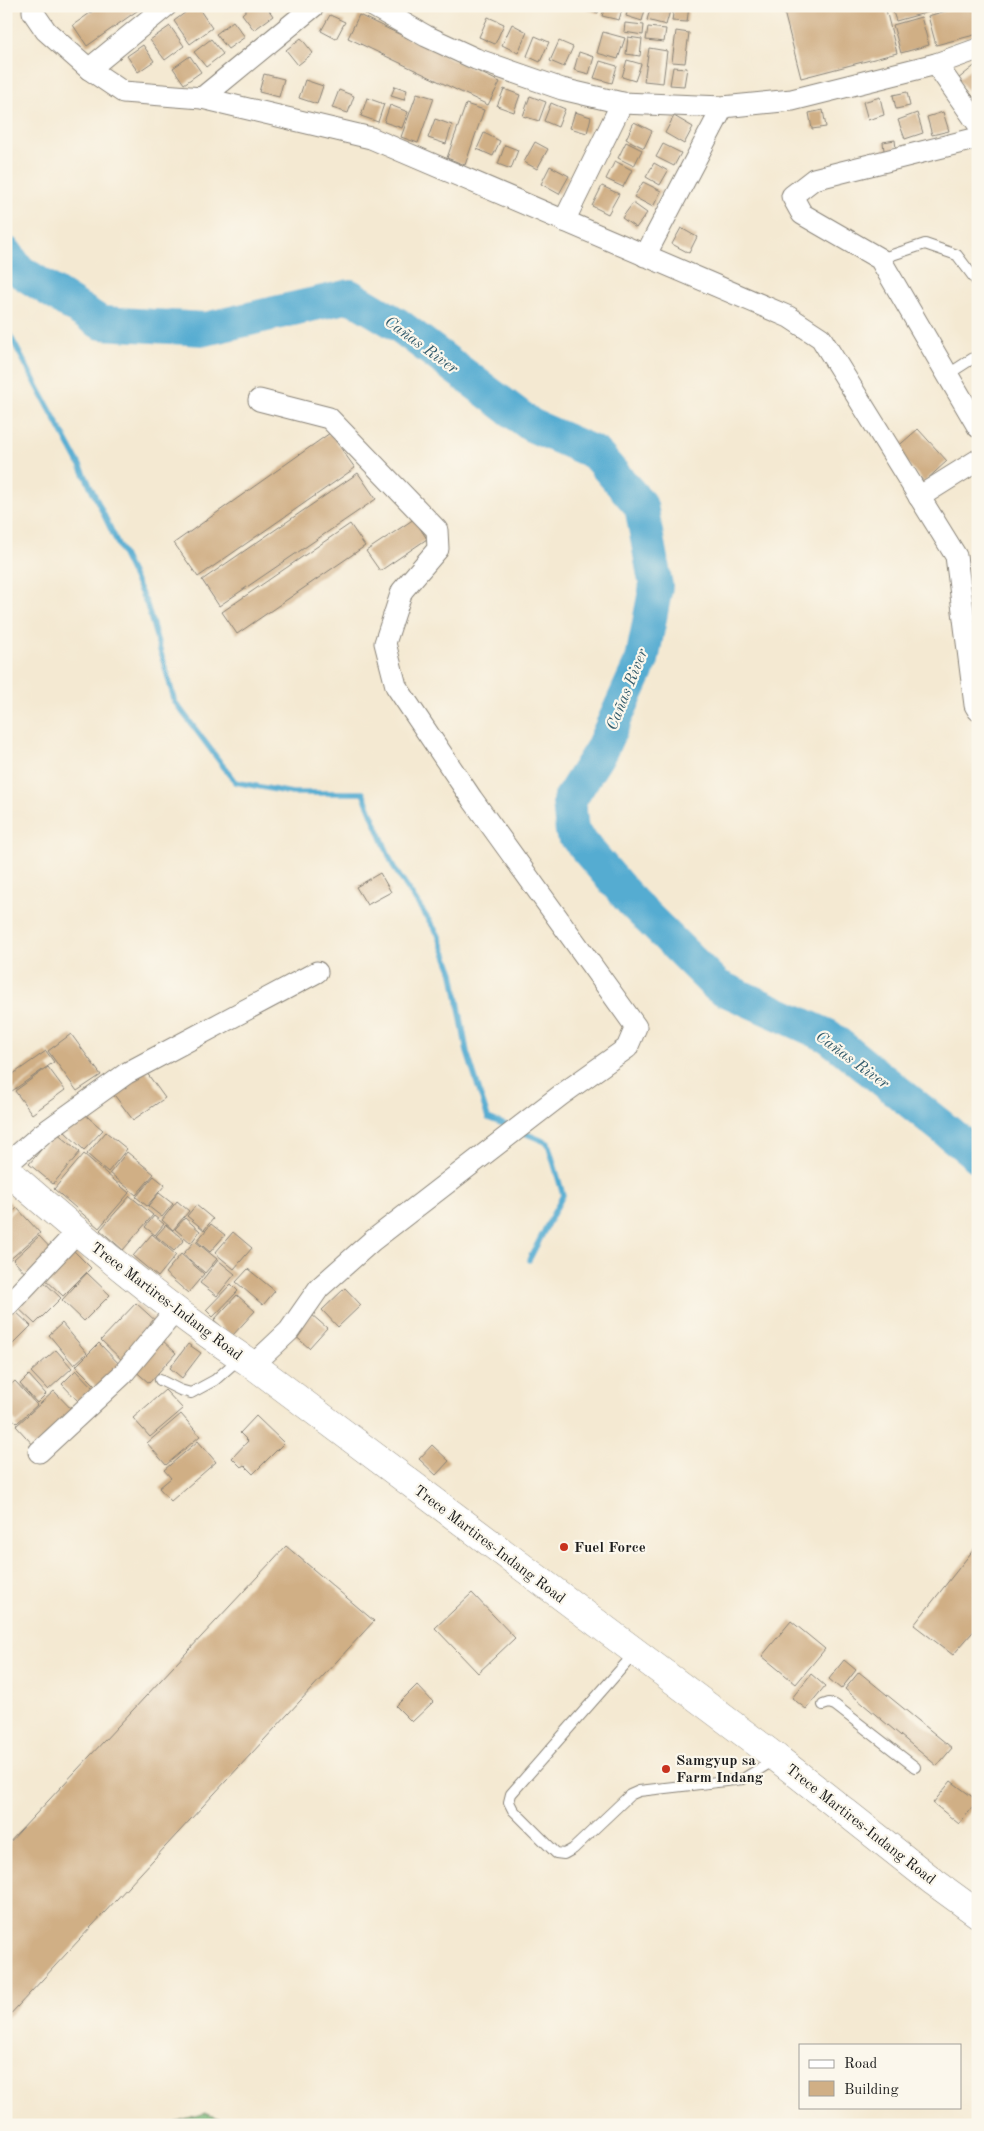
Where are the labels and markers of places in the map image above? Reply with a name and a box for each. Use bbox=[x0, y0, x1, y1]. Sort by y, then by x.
marker: Fuel Force bbox=[558, 1541, 570, 1553]
place label: Fuel Force bbox=[574, 1541, 646, 1556]
place label: Samgyup sa Farm Indang bbox=[676, 1754, 764, 1786]
marker: Samgyup sa Farm Indang bbox=[660, 1763, 672, 1775]

